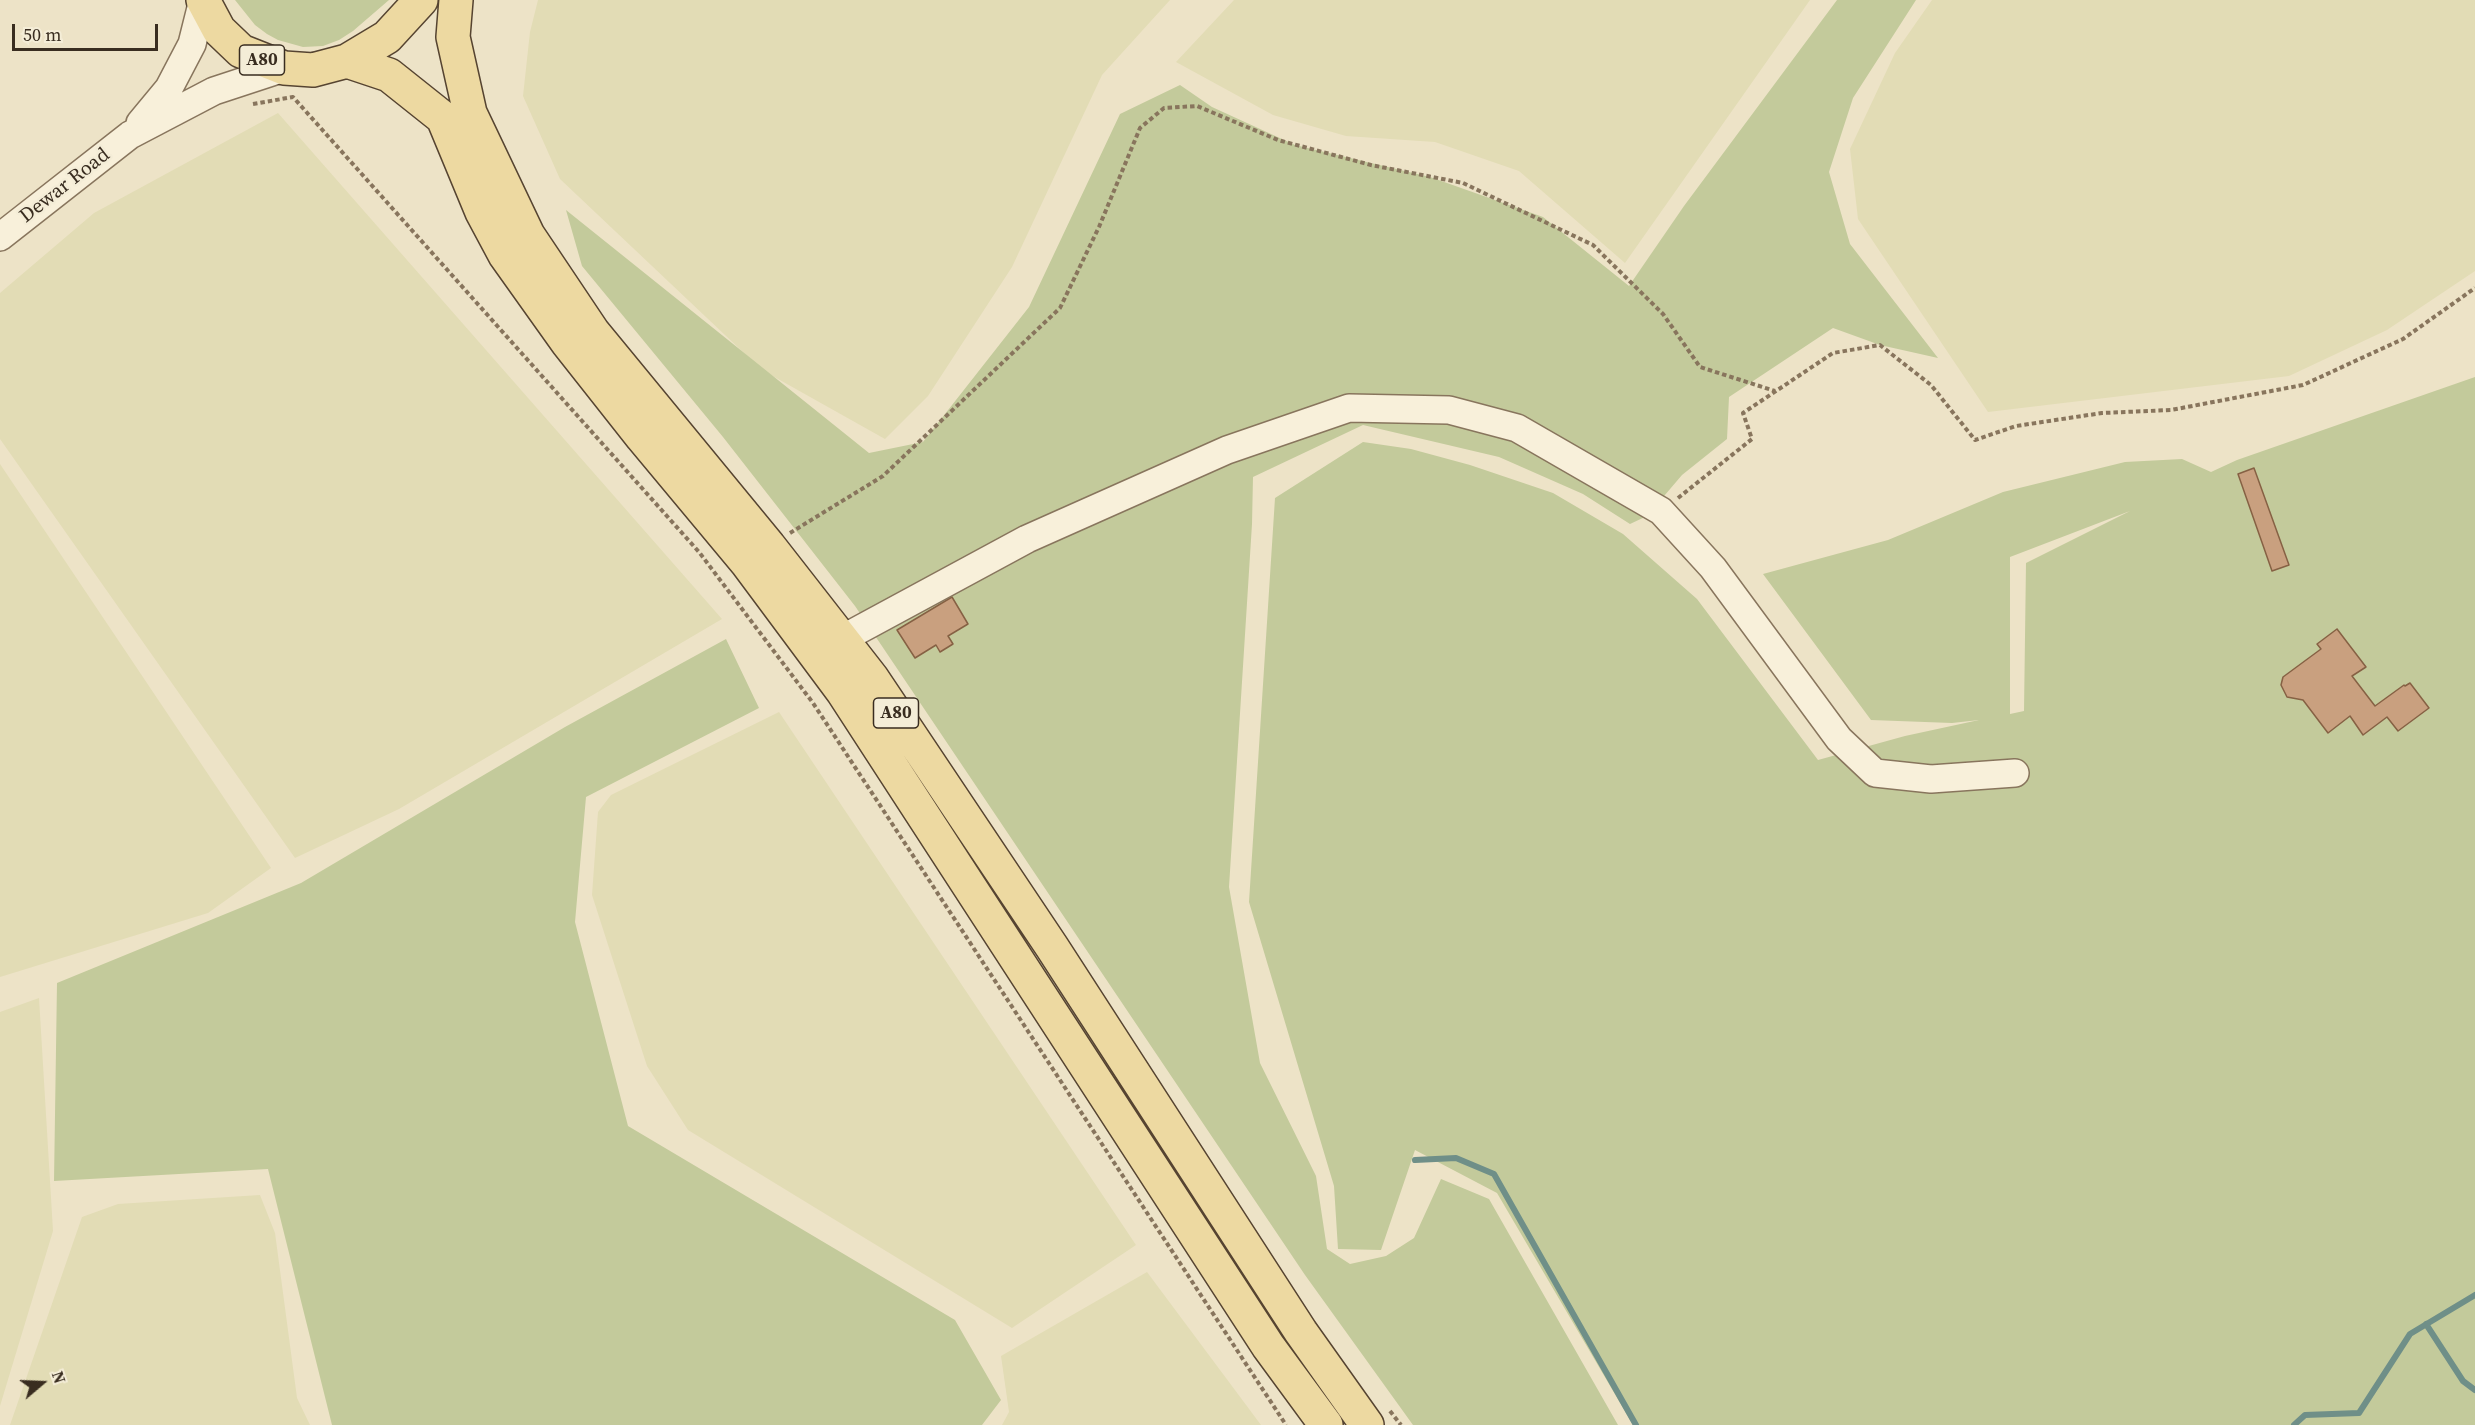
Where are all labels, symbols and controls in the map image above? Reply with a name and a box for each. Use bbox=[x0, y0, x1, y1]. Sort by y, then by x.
scale bar bbox=[15, 12, 160, 50]
text: 50 m bbox=[23, 22, 61, 47]
road number: A80 bbox=[240, 45, 284, 75]
street label: Dewar Road bbox=[15, 143, 115, 229]
road number: A80 bbox=[874, 698, 918, 728]
north arrow bbox=[12, 1353, 72, 1413]
text: N bbox=[47, 1368, 71, 1386]

